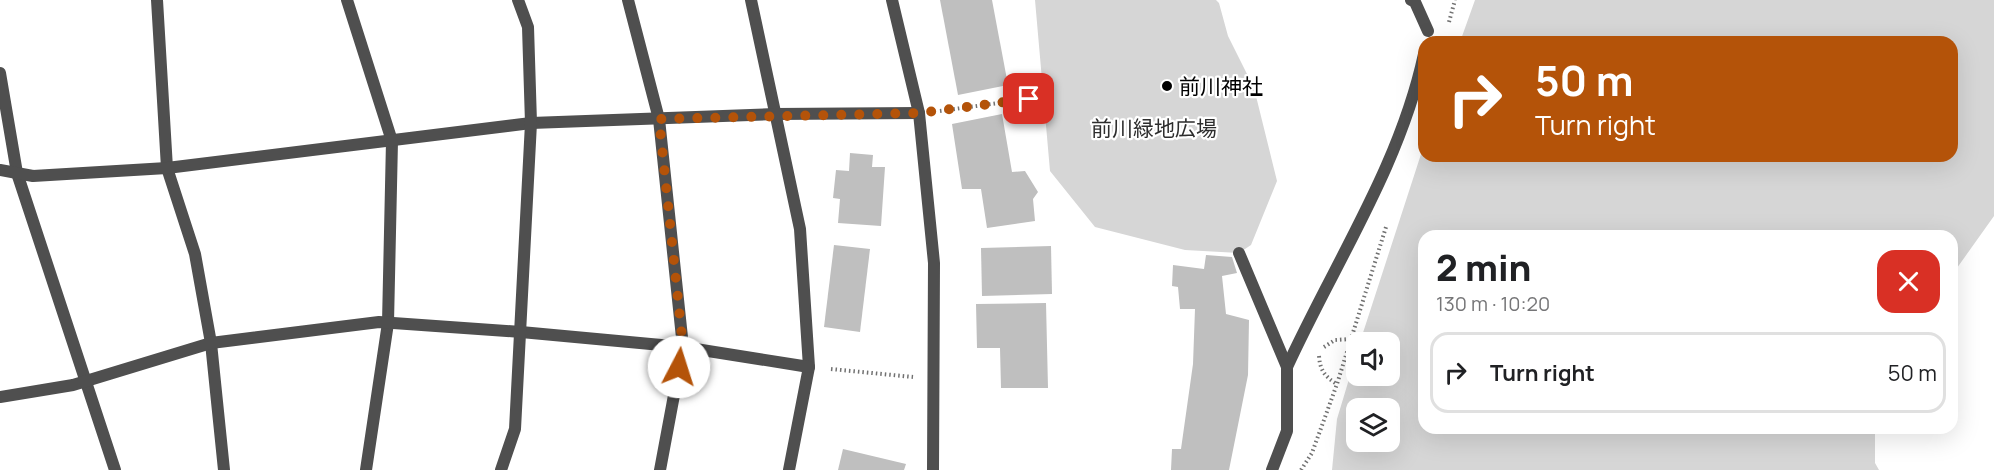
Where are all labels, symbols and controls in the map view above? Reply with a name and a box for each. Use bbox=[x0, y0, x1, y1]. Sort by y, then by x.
text: 50 m bbox=[1535, 51, 1633, 109]
icon: right bbox=[1436, 60, 1514, 138]
place label: 前川神社 bbox=[1179, 72, 1263, 100]
pin bbox=[1003, 73, 1054, 124]
marker: 前川神社 bbox=[1160, 79, 1174, 93]
icon: arrive bbox=[1012, 82, 1045, 115]
text: Turn right bbox=[1535, 106, 1656, 143]
park label: 前川緑地広場 bbox=[1091, 114, 1217, 142]
text: 2 min bbox=[1436, 243, 1531, 292]
button: close bbox=[1877, 250, 1940, 313]
text: 130 m · 10:20 bbox=[1436, 290, 1550, 317]
map controls bbox=[1346, 332, 1400, 452]
button: sound bbox=[1346, 332, 1400, 386]
position arrow bbox=[647, 335, 711, 399]
icon: right bbox=[1439, 356, 1472, 389]
text: Turn right bbox=[1490, 358, 1595, 388]
text: 50 m bbox=[1888, 358, 1937, 388]
button: layers bbox=[1346, 398, 1400, 452]

